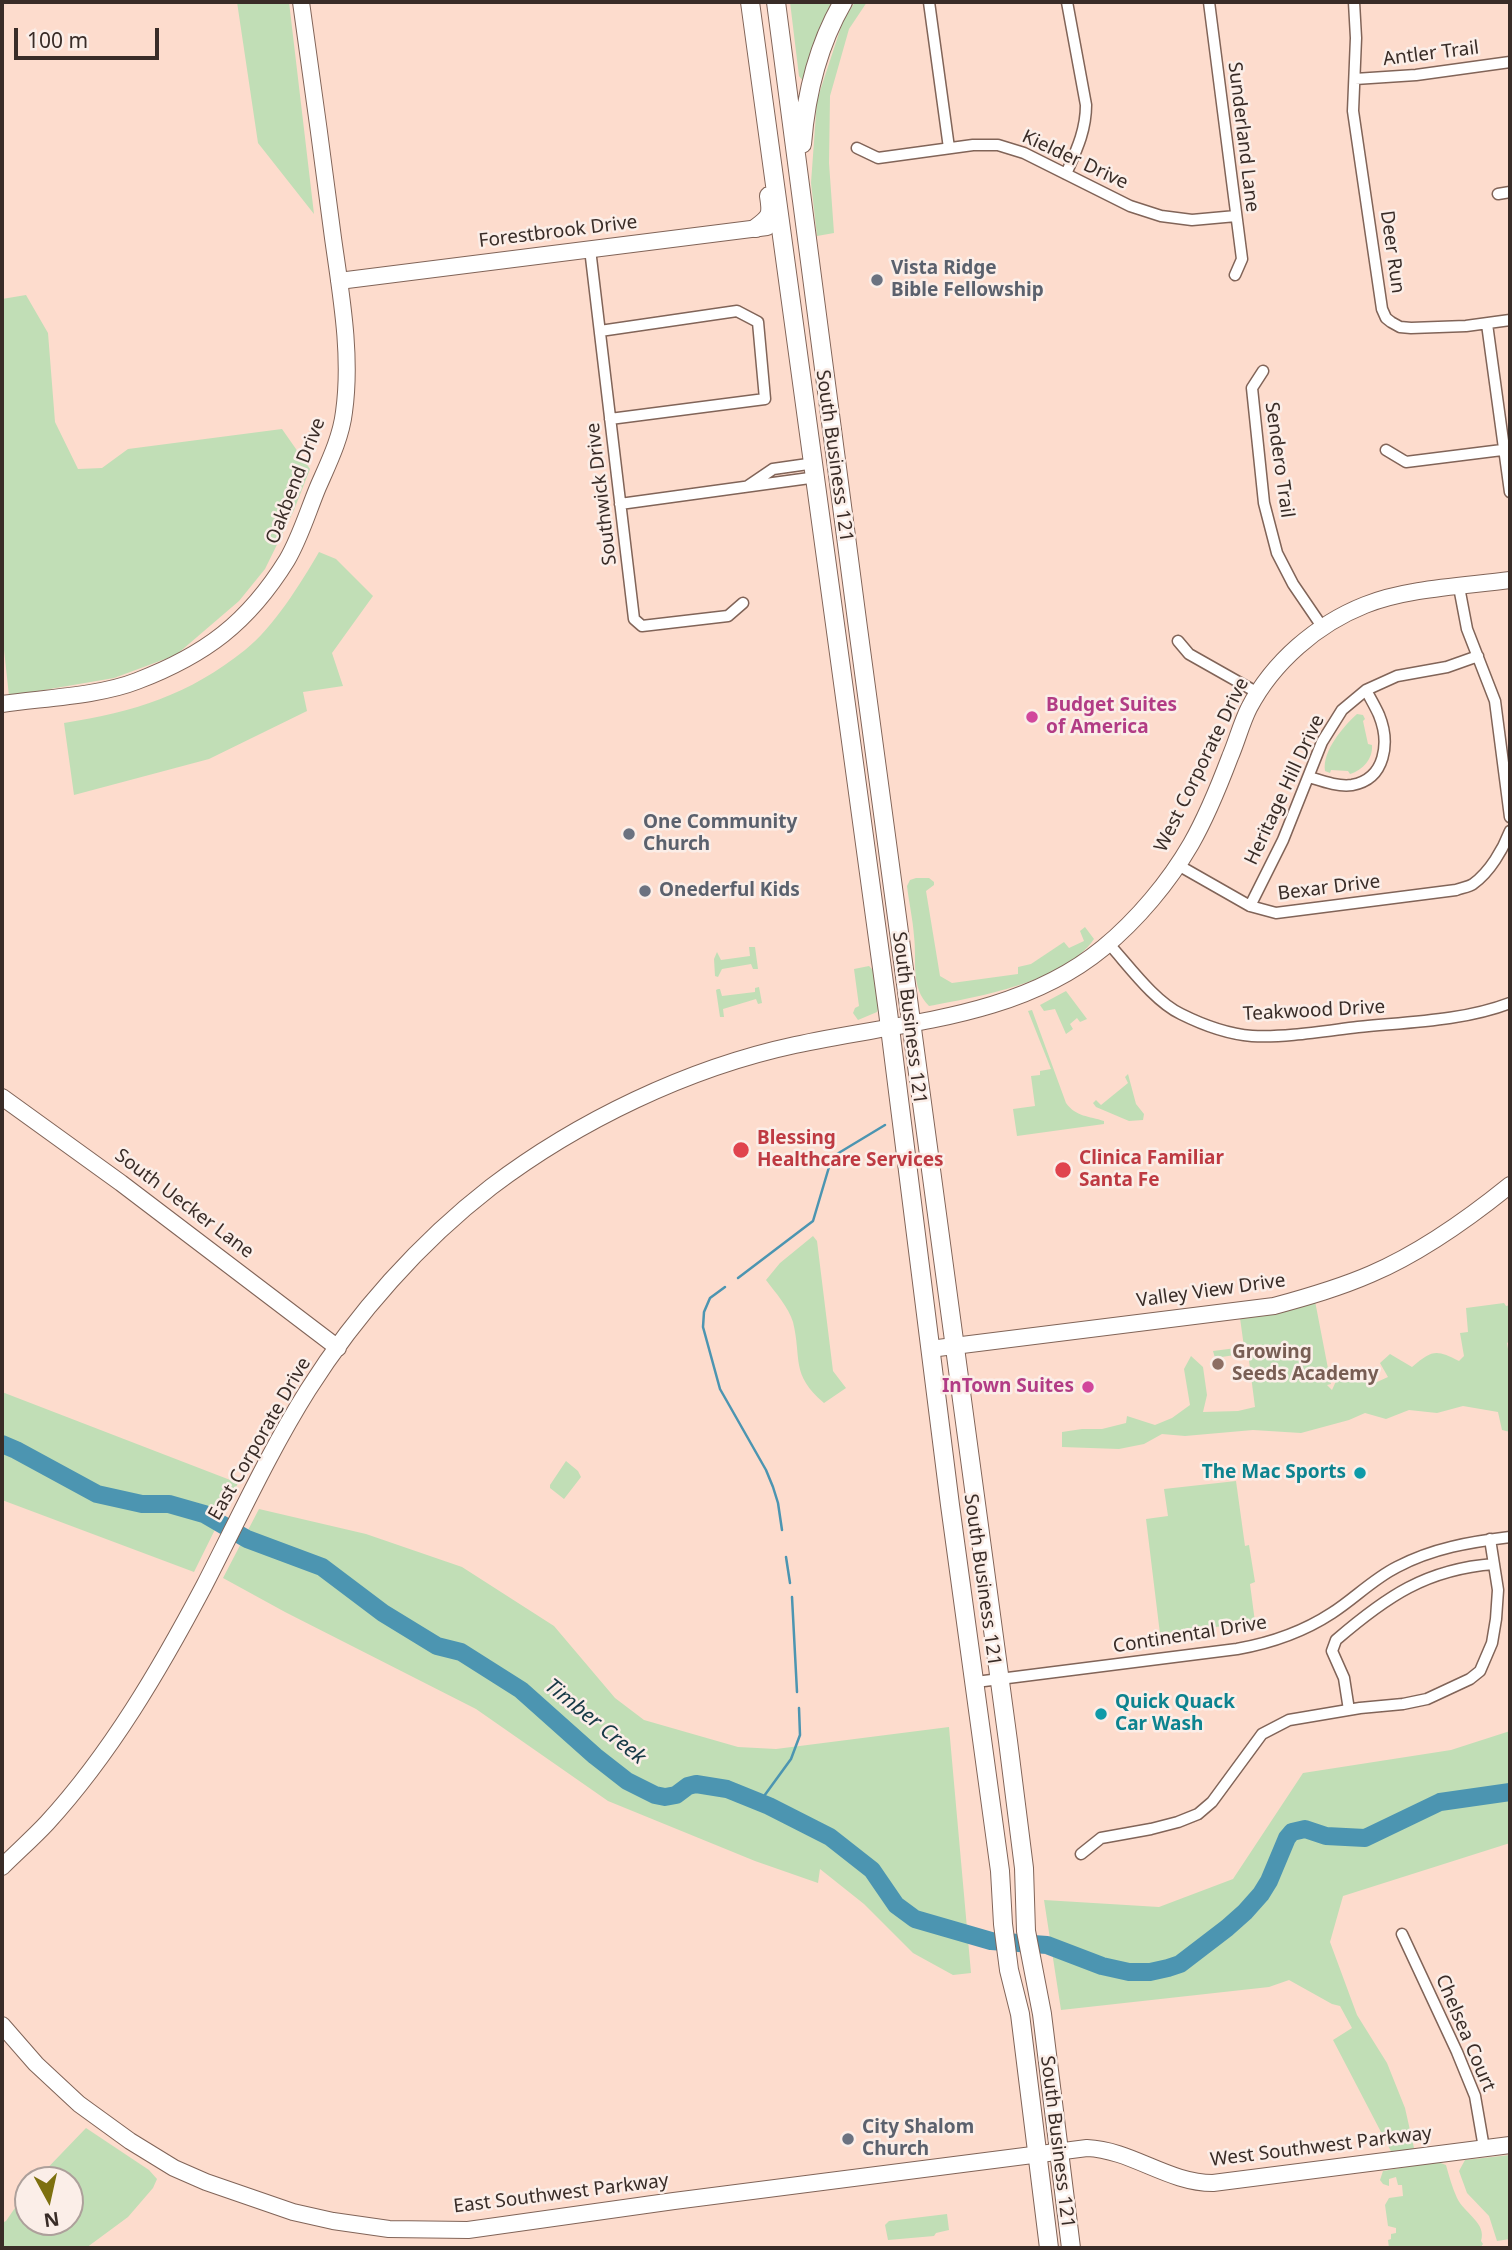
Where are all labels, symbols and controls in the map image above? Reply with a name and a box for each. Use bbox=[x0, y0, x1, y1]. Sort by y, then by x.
scale bar bbox=[18, 14, 163, 58]
text: 100 m bbox=[27, 26, 88, 54]
street label: Antler Trail bbox=[1382, 37, 1480, 71]
street label: Sunderland Lane bbox=[1222, 61, 1264, 213]
street label: Kielder Drive bbox=[1018, 125, 1132, 195]
street label: Deer Run bbox=[1375, 209, 1409, 295]
street label: Forestbrook Drive bbox=[477, 211, 639, 253]
place label: Vista Ridge Bible Fellowship bbox=[891, 258, 1044, 302]
marker: Vista Ridge Bible Fellowship bbox=[869, 272, 885, 288]
street label: South Business 121 bbox=[811, 369, 857, 543]
street label: Sendero Trail bbox=[1260, 401, 1298, 519]
street label: Oakbend Drive bbox=[261, 415, 331, 547]
street label: Southwick Drive bbox=[582, 421, 622, 567]
street label: West Corporate Drive bbox=[1150, 674, 1254, 856]
place label: Budget Suites of America bbox=[1046, 695, 1177, 739]
marker: Budget Suites of America bbox=[1024, 709, 1040, 725]
street label: Heritage Hill Drive bbox=[1240, 711, 1330, 869]
place label: One Community Church bbox=[643, 812, 797, 856]
marker: One Community Church bbox=[621, 826, 637, 842]
street label: Bexar Drive bbox=[1276, 870, 1382, 906]
place label: Onederful Kids bbox=[659, 880, 800, 902]
marker: Onederful Kids bbox=[637, 883, 653, 899]
street label: South Business 121 bbox=[887, 931, 931, 1105]
street label: Teakwood Drive bbox=[1242, 996, 1386, 1026]
place label: Blessing Healthcare Services bbox=[757, 1128, 944, 1172]
marker: Blessing Healthcare Services bbox=[731, 1140, 751, 1160]
street label: South Uecker Lane bbox=[110, 1144, 258, 1264]
place label: Clinica Familiar Santa Fe bbox=[1079, 1148, 1224, 1192]
marker: Clinica Familiar Santa Fe bbox=[1053, 1160, 1073, 1180]
street label: Valley View Drive bbox=[1135, 1269, 1287, 1313]
place label: Growing Seeds Academy bbox=[1232, 1342, 1379, 1386]
street label: East Corporate Drive bbox=[204, 1354, 316, 1524]
marker: Growing Seeds Academy bbox=[1210, 1356, 1226, 1372]
place label: InTown Suites bbox=[942, 1376, 1074, 1398]
marker: InTown Suites bbox=[1080, 1379, 1096, 1395]
place label: The Mac Sports bbox=[1202, 1462, 1346, 1484]
marker: The Mac Sports bbox=[1352, 1465, 1368, 1481]
street label: South Business 121 bbox=[959, 1493, 1005, 1667]
street label: Continental Drive bbox=[1111, 1612, 1269, 1658]
water label: Timber Creek bbox=[540, 1674, 650, 1770]
place label: Quick Quack Car Wash bbox=[1115, 1692, 1235, 1736]
marker: Quick Quack Car Wash bbox=[1093, 1706, 1109, 1722]
street label: Chelsea Court bbox=[1430, 1971, 1500, 2095]
street label: South Business 121 bbox=[1035, 2055, 1079, 2229]
place label: City Shalom Church bbox=[862, 2117, 974, 2161]
street label: West Southwest Parkway bbox=[1209, 2122, 1433, 2172]
marker: City Shalom Church bbox=[840, 2131, 856, 2147]
north arrow bbox=[14, 2166, 84, 2236]
street label: East Southwest Parkway bbox=[452, 2170, 670, 2218]
text: N bbox=[42, 2206, 61, 2234]

